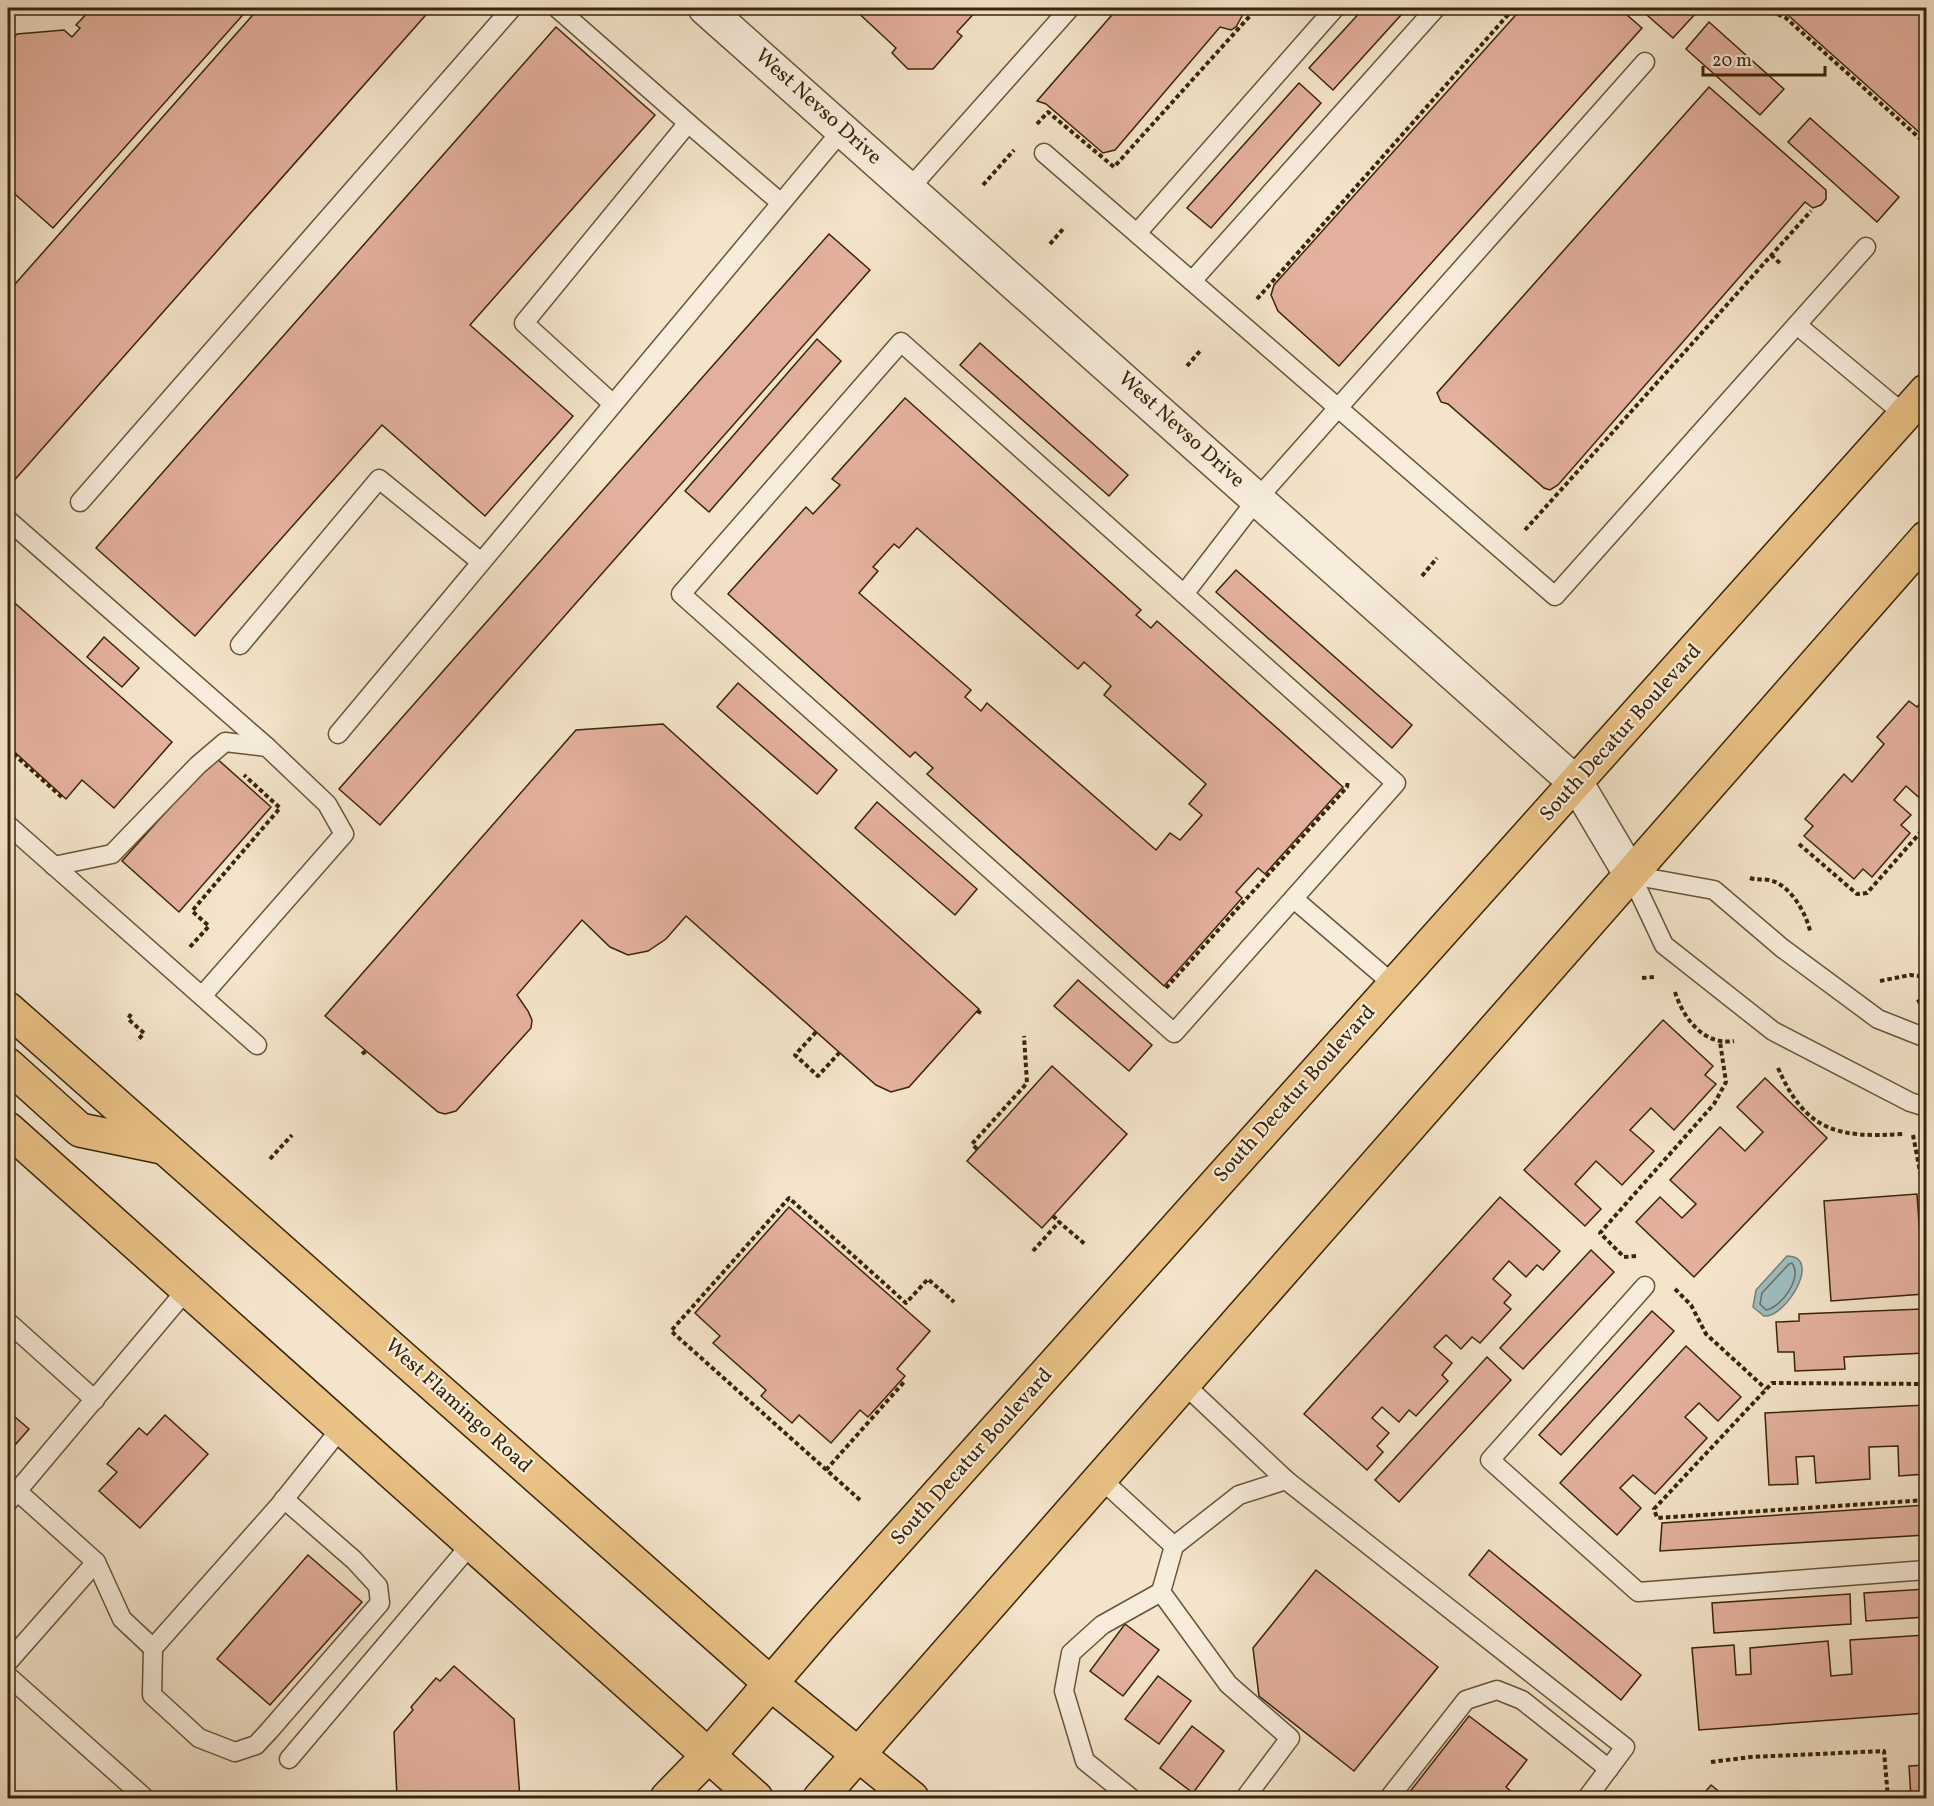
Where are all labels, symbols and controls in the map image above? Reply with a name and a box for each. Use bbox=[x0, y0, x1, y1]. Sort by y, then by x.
scale bar bbox=[1703, 39, 1824, 77]
street label: West Nevso Drive bbox=[748, 42, 888, 172]
text: 20 m bbox=[1712, 49, 1752, 74]
street label: West Nevso Drive bbox=[1111, 365, 1251, 495]
street label: South Decatur Boulevard bbox=[1533, 638, 1709, 828]
street label: South Decatur Boulevard bbox=[1207, 999, 1383, 1189]
street label: West Flamingo Road bbox=[378, 1332, 538, 1480]
street label: South Decatur Boulevard bbox=[884, 1362, 1060, 1552]

